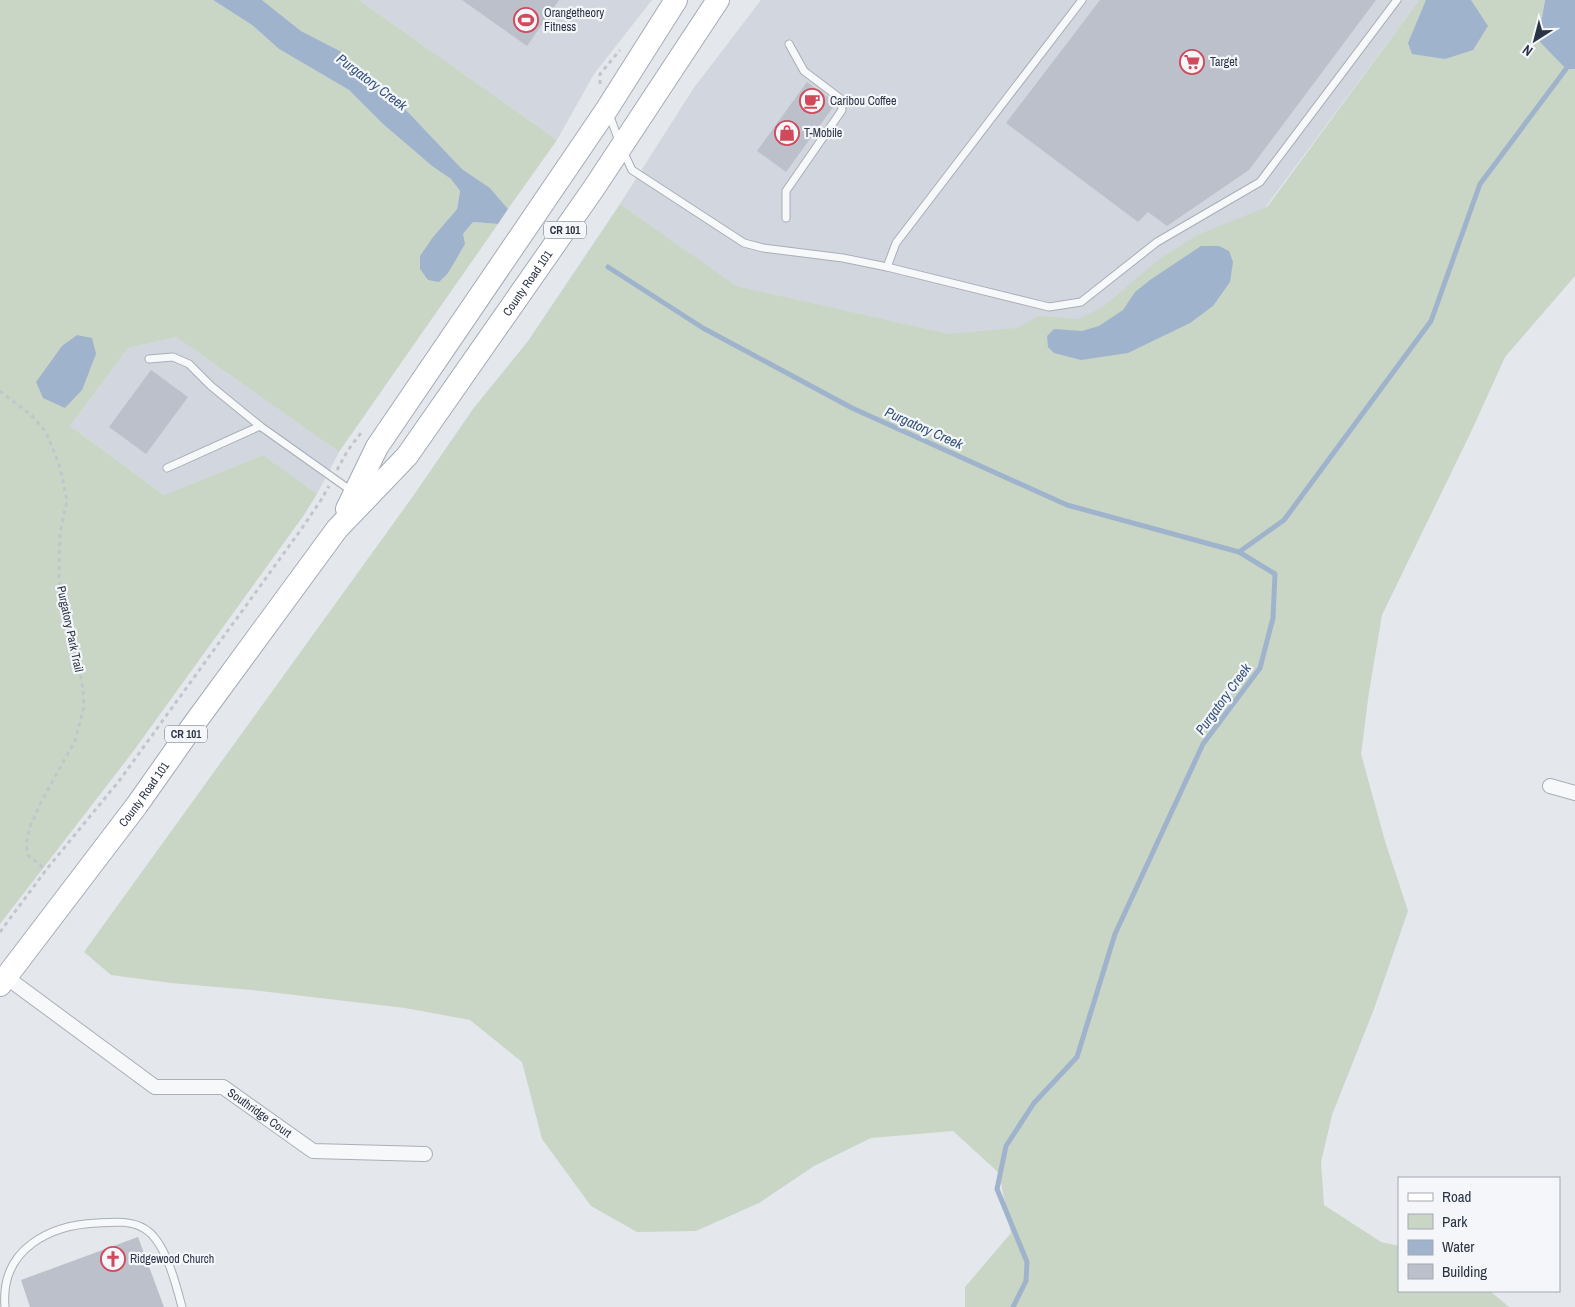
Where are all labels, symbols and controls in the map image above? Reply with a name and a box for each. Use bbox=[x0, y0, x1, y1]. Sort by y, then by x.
place label: Orangetheory Fitness bbox=[544, 5, 604, 35]
sports icon: Orangetheory Fitness bbox=[513, 7, 539, 33]
north arrow bbox=[1510, 15, 1560, 65]
text: N bbox=[1519, 41, 1536, 60]
supermarket icon: Target bbox=[1179, 49, 1205, 75]
water label: Purgatory Creek bbox=[333, 50, 412, 115]
place label: Target bbox=[1210, 54, 1238, 70]
cafe icon: Caribou Coffee bbox=[799, 88, 825, 114]
place label: Caribou Coffee bbox=[830, 93, 897, 109]
shop icon: T-Mobile bbox=[774, 120, 800, 146]
place label: T-Mobile bbox=[804, 125, 842, 141]
road number: CR 101 bbox=[544, 222, 586, 238]
street label: County Road 101 bbox=[499, 247, 556, 319]
water label: Purgatory Creek bbox=[882, 403, 967, 454]
street label: Purgatory Park Trail bbox=[53, 585, 87, 673]
water label: Purgatory Creek bbox=[1191, 659, 1256, 738]
road number: CR 101 bbox=[165, 726, 207, 742]
street label: County Road 101 bbox=[115, 758, 173, 830]
street label: Southridge Court bbox=[224, 1085, 295, 1141]
legend bbox=[1398, 1177, 1560, 1292]
text: Road bbox=[1442, 1186, 1471, 1207]
text: Park bbox=[1442, 1211, 1468, 1232]
text: Water bbox=[1442, 1236, 1474, 1257]
church icon: Ridgewood Church bbox=[100, 1246, 126, 1272]
place label: Ridgewood Church bbox=[130, 1251, 214, 1267]
text: Building bbox=[1442, 1261, 1487, 1282]

